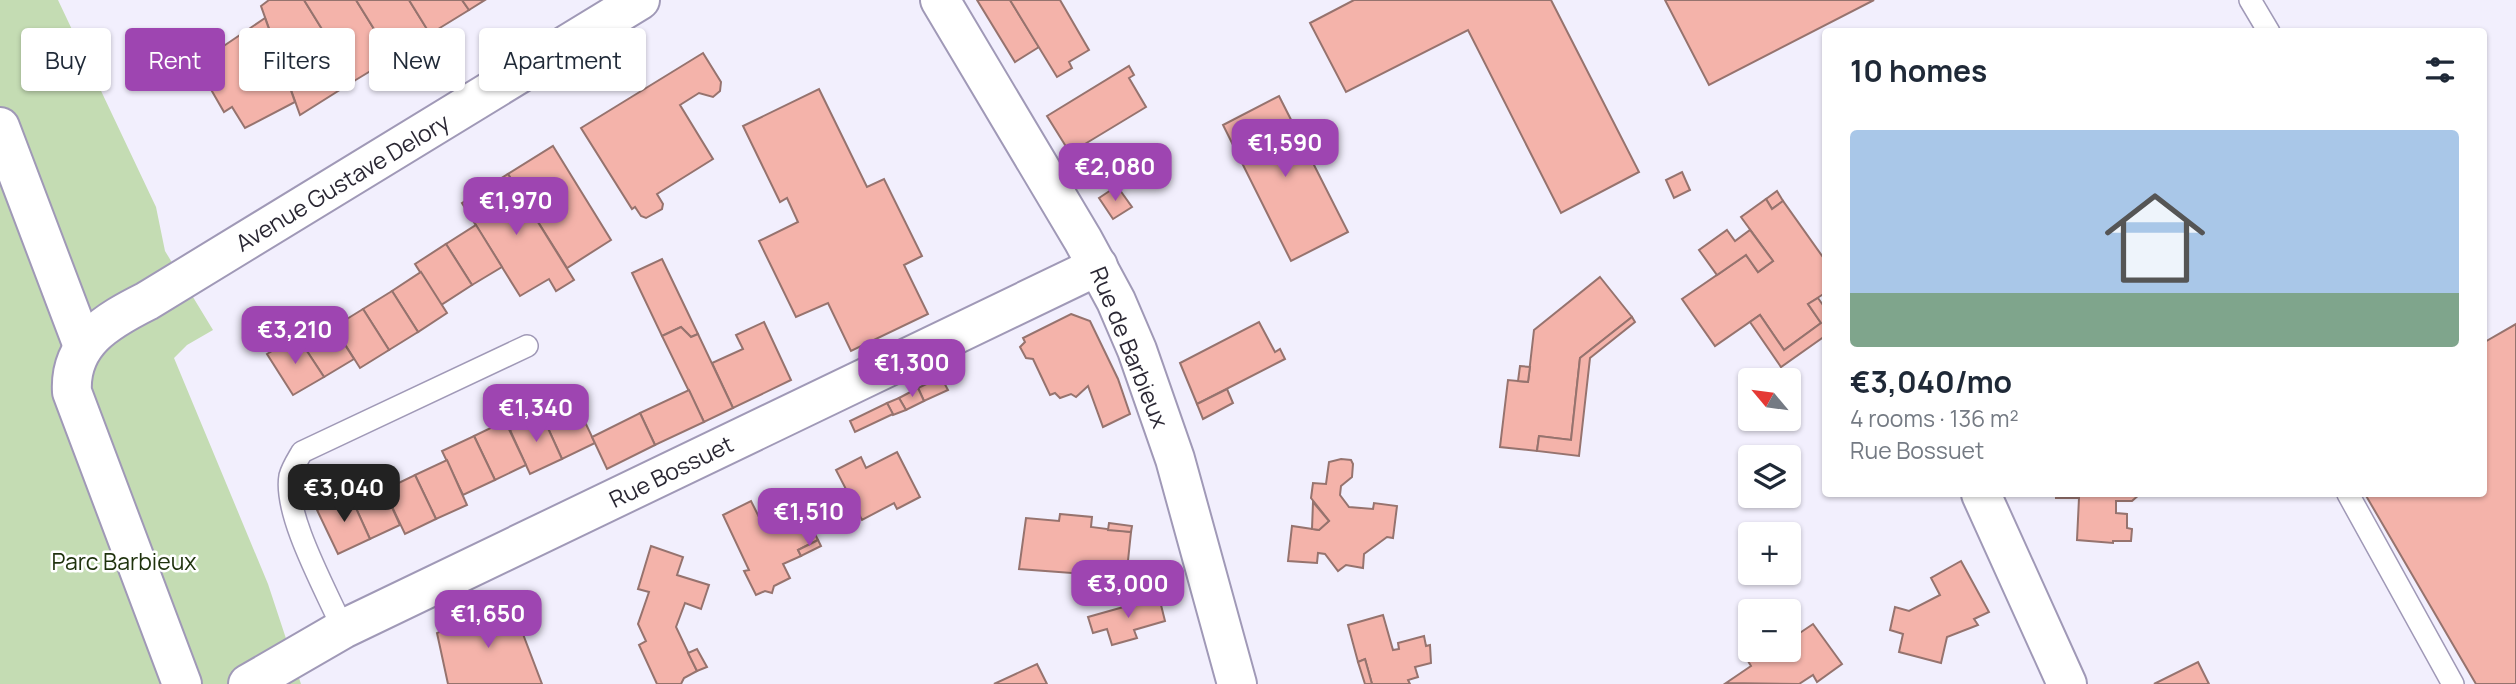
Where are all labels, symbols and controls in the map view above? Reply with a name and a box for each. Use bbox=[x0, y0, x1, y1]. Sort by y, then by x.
chip: Buy bbox=[21, 28, 111, 91]
chip: Rent bbox=[125, 28, 225, 91]
chip: Filters bbox=[239, 28, 355, 91]
chip: New bbox=[369, 28, 465, 91]
chip: Apartment bbox=[479, 28, 646, 91]
text: 10 homes bbox=[1850, 50, 1987, 91]
icon: filters bbox=[2421, 51, 2459, 89]
street label: Avenue Gustave Delory bbox=[229, 105, 455, 259]
pin: €1,590 bbox=[1228, 120, 1342, 179]
text: €1,590 bbox=[1248, 126, 1322, 158]
pin: €2,080 bbox=[1058, 144, 1172, 203]
text: €2,080 bbox=[1075, 150, 1155, 182]
icon: home bbox=[2092, 175, 2218, 301]
pin: €1,970 bbox=[459, 177, 573, 237]
text: €1,970 bbox=[479, 184, 553, 216]
street label: Rue de Barbieux bbox=[1083, 262, 1177, 432]
pin: €3,210 bbox=[238, 306, 352, 366]
text: €3,210 bbox=[258, 313, 332, 345]
pin: €1,300 bbox=[855, 340, 969, 399]
text: €1,300 bbox=[874, 346, 950, 378]
text: €3,040/mo bbox=[1850, 361, 2012, 402]
north arrow bbox=[1738, 368, 1801, 430]
map controls bbox=[1738, 368, 1801, 662]
pin: €1,340 bbox=[479, 384, 593, 444]
text: €1,340 bbox=[499, 391, 573, 423]
text: 4 rooms · 136 m² bbox=[1850, 402, 2019, 434]
street label: Rue Bossuet bbox=[604, 427, 738, 515]
text: Rue Bossuet bbox=[1850, 434, 1984, 466]
button: layers bbox=[1738, 445, 1801, 508]
pin: €3,040 bbox=[287, 464, 401, 524]
text: €3,040 bbox=[304, 471, 384, 503]
pin: €1,510 bbox=[752, 489, 866, 548]
text: €1,510 bbox=[774, 495, 844, 527]
button: + bbox=[1738, 522, 1801, 585]
park label: Parc Barbieux bbox=[52, 545, 196, 577]
pin: €3,000 bbox=[1071, 560, 1185, 620]
text: €3,000 bbox=[1087, 567, 1169, 599]
pin: €1,650 bbox=[431, 590, 545, 650]
text: €1,650 bbox=[451, 597, 525, 629]
button: − bbox=[1738, 599, 1801, 662]

